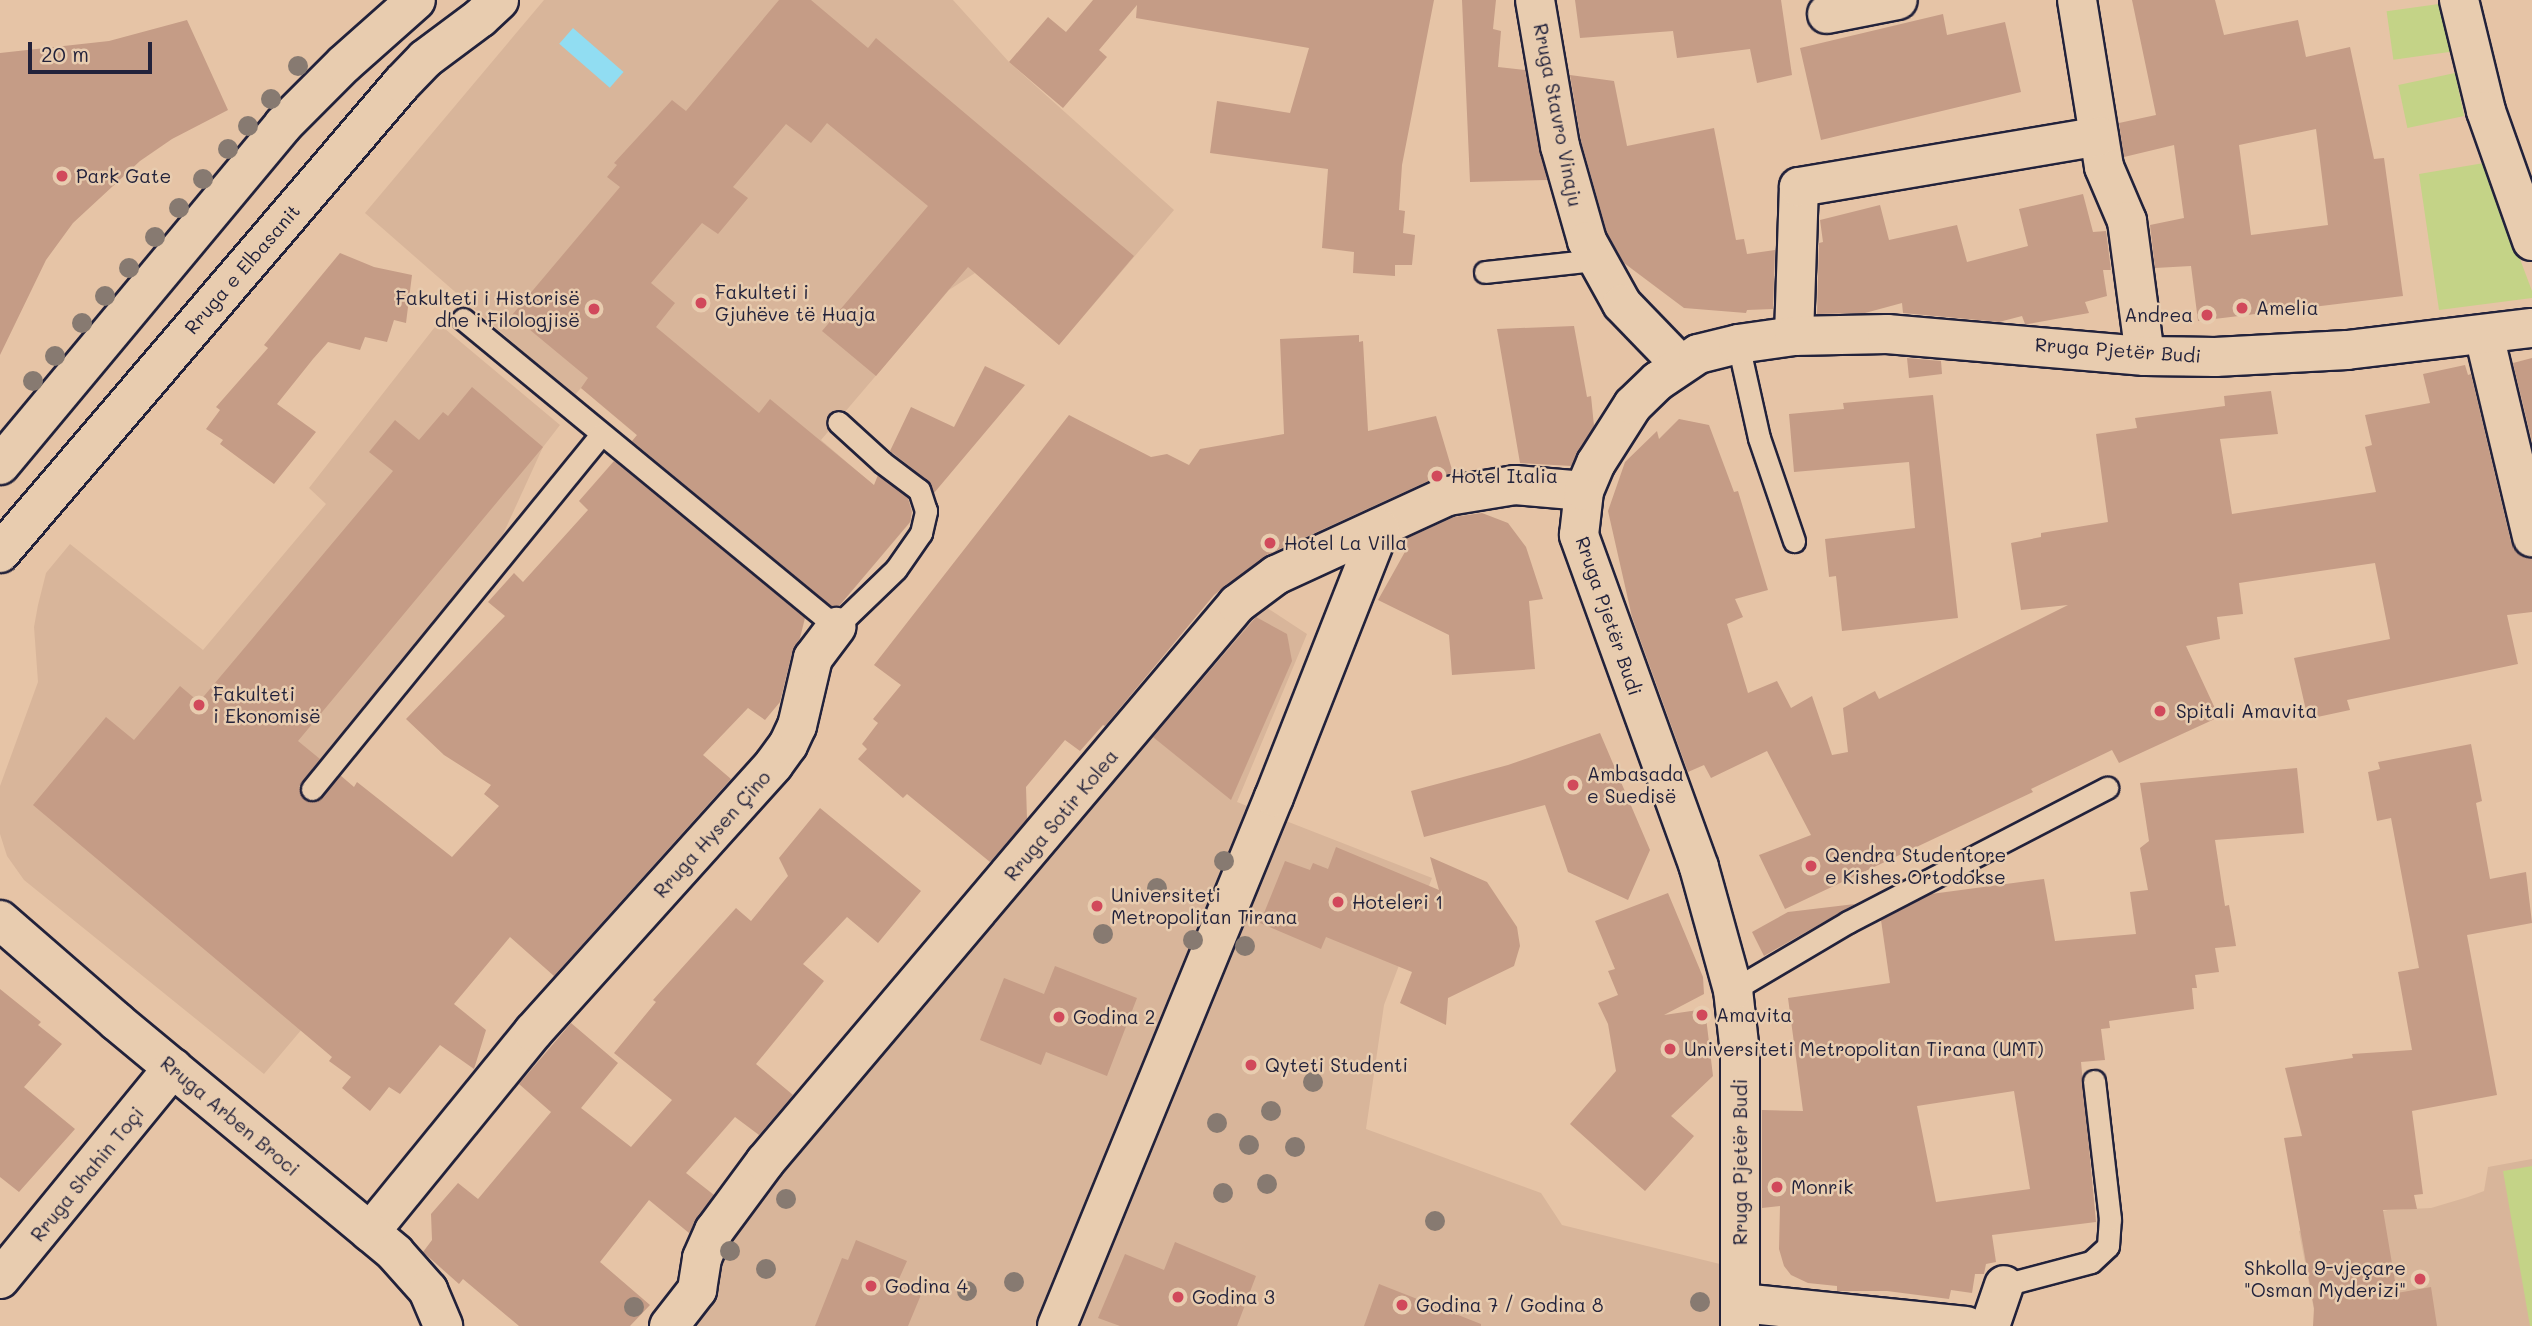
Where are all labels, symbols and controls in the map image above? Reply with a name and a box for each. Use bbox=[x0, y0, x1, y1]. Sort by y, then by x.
street label: Rruga Stavro Vinaju bbox=[1529, 22, 1587, 208]
scale bar bbox=[32, 28, 156, 72]
text: 20 m bbox=[41, 40, 89, 67]
place label: Park Gate bbox=[76, 165, 171, 187]
marker: Park Gate bbox=[54, 168, 70, 184]
street label: Rruga e Elbasanit bbox=[180, 200, 304, 338]
place label: Fakulteti i Gjuhëve të Huaja bbox=[715, 281, 876, 325]
place label: Fakulteti i Historisë dhe i Filologjisë bbox=[395, 287, 580, 331]
marker: Fakulteti i Gjuhëve të Huaja bbox=[693, 295, 709, 311]
place label: Amelia bbox=[2256, 297, 2318, 319]
marker: Amelia bbox=[2234, 300, 2250, 316]
marker: Fakulteti i Historisë dhe i Filologjisë bbox=[586, 301, 602, 317]
place label: Andrea bbox=[2124, 304, 2193, 326]
marker: Andrea bbox=[2199, 307, 2215, 323]
street label: Rruga Pjetër Budi bbox=[2034, 333, 2202, 367]
place label: Hotel Italia bbox=[1451, 465, 1558, 487]
marker: Hotel Italia bbox=[1429, 468, 1445, 484]
place label: Hotel La Villa bbox=[1284, 532, 1407, 554]
street label: Rruga Pjetër Budi bbox=[1571, 534, 1647, 698]
marker: Hotel La Villa bbox=[1262, 535, 1278, 551]
place label: Fakulteti i Ekonomisë bbox=[213, 683, 321, 727]
marker: Fakulteti i Ekonomisë bbox=[191, 697, 207, 713]
place label: Spitali Amavita bbox=[2176, 700, 2317, 722]
marker: Spitali Amavita bbox=[2150, 701, 2170, 721]
street label: Rruga Sotir Kolea bbox=[1000, 745, 1122, 885]
place label: Ambasada e Suedisë bbox=[1587, 763, 1684, 807]
street label: Rruga Hysen Çino bbox=[649, 766, 775, 902]
marker: Ambasada e Suedisë bbox=[1565, 777, 1581, 793]
place label: Qendra Studentore e Kishes Ortodokse bbox=[1825, 844, 2006, 888]
marker: Qendra Studentore e Kishes Ortodokse bbox=[1803, 858, 1819, 874]
place label: Universiteti Metropolitan Tirana bbox=[1111, 884, 1298, 928]
place label: Hoteleri 1 bbox=[1352, 891, 1443, 913]
marker: Hoteleri 1 bbox=[1330, 894, 1346, 910]
marker: Universiteti Metropolitan Tirana bbox=[1089, 898, 1105, 914]
place label: Amavita bbox=[1716, 1004, 1792, 1026]
place label: Godina 2 bbox=[1073, 1006, 1155, 1028]
marker: Amavita bbox=[1694, 1007, 1710, 1023]
marker: Godina 2 bbox=[1051, 1009, 1067, 1025]
place label: Universiteti Metropolitan Tirana (UMT) bbox=[1684, 1038, 2044, 1060]
marker: Universiteti Metropolitan Tirana (UMT) bbox=[1662, 1041, 1678, 1057]
street label: Rruga Arben Broci bbox=[156, 1051, 304, 1181]
place label: Qyteti Studenti bbox=[1265, 1054, 1408, 1076]
marker: Qyteti Studenti bbox=[1243, 1057, 1259, 1073]
street label: Rruga Pjetër Budi bbox=[1729, 1079, 1751, 1245]
street label: Rruga Shahin Toçi bbox=[26, 1102, 148, 1246]
place label: Monrik bbox=[1791, 1176, 1853, 1198]
marker: Monrik bbox=[1769, 1179, 1785, 1195]
place label: Shkolla 9-vjeçare "Osman Myderizi" bbox=[2244, 1257, 2406, 1301]
marker: Shkolla 9-vjeçare "Osman Myderizi" bbox=[2412, 1271, 2428, 1287]
place label: Godina 4 bbox=[885, 1275, 968, 1297]
marker: Godina 4 bbox=[863, 1278, 879, 1294]
place label: Godina 3 bbox=[1192, 1286, 1275, 1308]
marker: Godina 3 bbox=[1170, 1289, 1186, 1305]
place label: Godina 7 / Godina 8 bbox=[1416, 1294, 1603, 1316]
marker: Godina 7 / Godina 8 bbox=[1394, 1297, 1410, 1313]

